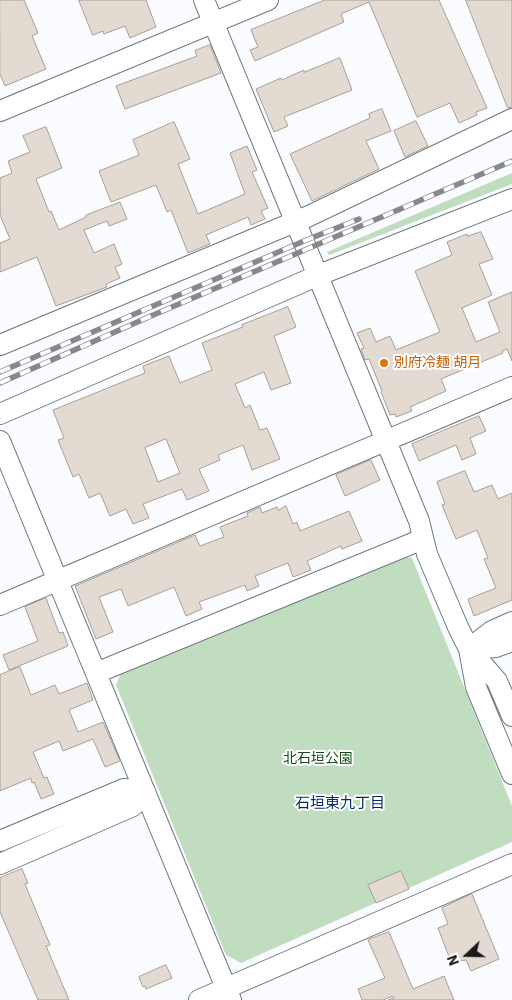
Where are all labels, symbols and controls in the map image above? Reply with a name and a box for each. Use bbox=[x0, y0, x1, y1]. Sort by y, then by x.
place label: 別府冷麺 胡月 bbox=[394, 355, 481, 371]
marker: 別府冷麺 胡月 bbox=[378, 357, 390, 369]
park label: 北石垣公園 bbox=[283, 751, 353, 767]
district label: 石垣東九丁目 bbox=[295, 795, 385, 813]
north arrow bbox=[442, 930, 492, 980]
text: N bbox=[443, 952, 463, 968]

